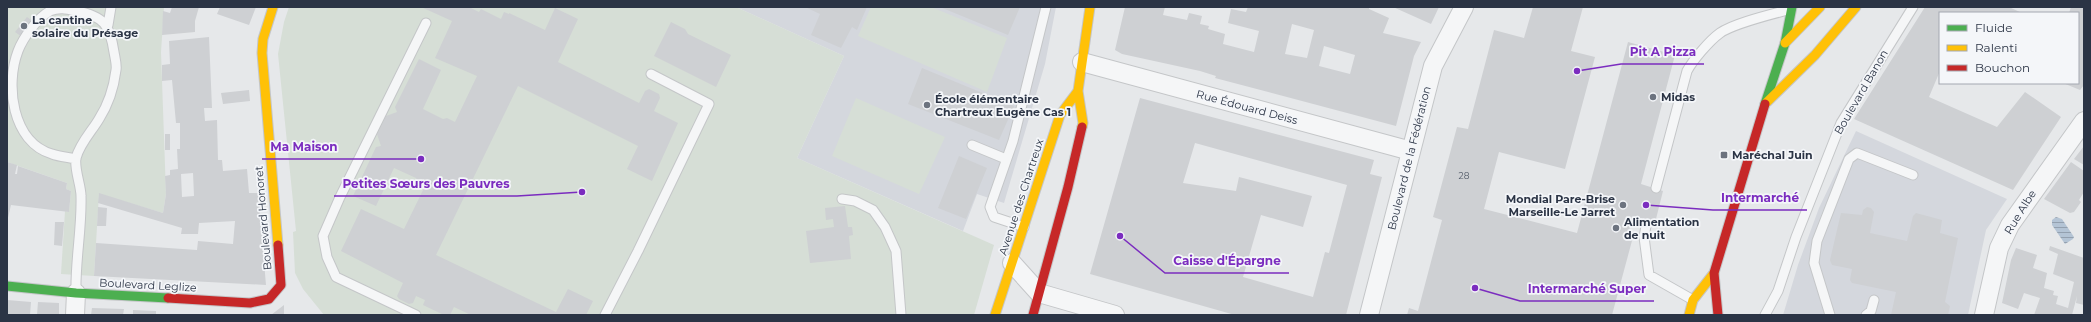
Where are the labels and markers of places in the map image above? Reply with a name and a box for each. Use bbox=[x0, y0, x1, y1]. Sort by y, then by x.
place label: La cantine solaire du Présage bbox=[32, 13, 138, 40]
marker: La cantine solaire du Présage bbox=[19, 21, 29, 31]
callout: Pit A Pizza bbox=[1621, 40, 1704, 64]
place label: Midas bbox=[1661, 90, 1695, 104]
place label: École élémentaire Chartreux Eugène Cas 1 bbox=[935, 92, 1071, 119]
marker: Midas bbox=[1648, 92, 1658, 102]
marker: École élémentaire Chartreux Eugène Cas 1 bbox=[922, 100, 932, 110]
callout: Ma Maison bbox=[262, 135, 345, 159]
place label: Maréchal Juin bbox=[1732, 148, 1813, 162]
marker: Maréchal Juin bbox=[1719, 150, 1729, 160]
callout: Petites Sœurs des Pauvres bbox=[334, 172, 517, 196]
callout: Intermarché bbox=[1713, 186, 1807, 210]
place label: Mondial Pare-Brise Marseille-Le Jarret bbox=[1506, 192, 1615, 219]
marker: Mondial Pare-Brise Marseille-Le Jarret bbox=[1618, 200, 1628, 210]
place label: Alimentation de nuit bbox=[1623, 215, 1699, 242]
marker: Alimentation de nuit bbox=[1611, 223, 1621, 233]
callout: Caisse d'Épargne bbox=[1165, 249, 1289, 273]
callout: Intermarché Super bbox=[1520, 277, 1654, 301]

